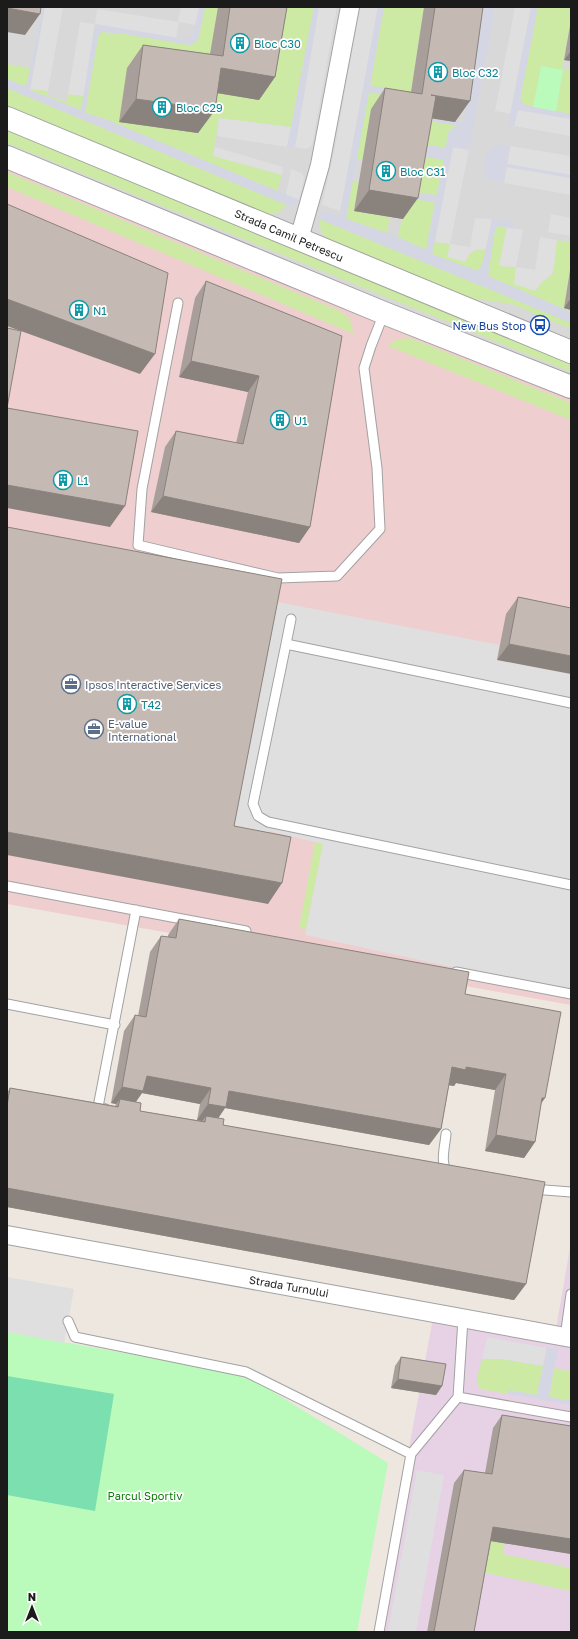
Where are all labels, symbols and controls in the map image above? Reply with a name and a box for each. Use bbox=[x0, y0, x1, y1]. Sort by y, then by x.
building icon: Bloc C30 bbox=[229, 32, 251, 54]
place label: Bloc C30 bbox=[254, 37, 301, 50]
building icon: Bloc C32 bbox=[427, 61, 449, 83]
place label: Bloc C32 bbox=[452, 66, 498, 79]
building icon: Bloc C29 bbox=[151, 96, 173, 118]
place label: Bloc C29 bbox=[176, 101, 223, 114]
building icon: Bloc C31 bbox=[375, 160, 397, 182]
place label: Bloc C31 bbox=[400, 165, 445, 178]
street label: Strada Camil Petrescu bbox=[233, 206, 345, 264]
building icon: N1 bbox=[68, 299, 90, 321]
place label: N1 bbox=[93, 304, 107, 317]
bus stop icon: New Bus Stop bbox=[529, 314, 551, 336]
place label: New Bus Stop bbox=[453, 319, 526, 332]
building icon: U1 bbox=[269, 409, 291, 431]
place label: U1 bbox=[294, 414, 307, 427]
building icon: L1 bbox=[52, 469, 74, 491]
place label: L1 bbox=[77, 474, 89, 487]
office icon: Ipsos Interactive Services bbox=[60, 673, 82, 695]
place label: Ipsos Interactive Services bbox=[85, 678, 221, 691]
building icon: T42 bbox=[116, 693, 138, 715]
place label: T42 bbox=[141, 698, 161, 711]
place label: E-value International bbox=[108, 717, 177, 743]
office icon: E-value International bbox=[83, 718, 105, 740]
street label: Strada Turnului bbox=[248, 1273, 330, 1299]
park label: Parcul Sportiv bbox=[108, 1489, 182, 1502]
north arrow bbox=[12, 1587, 52, 1627]
text: N bbox=[28, 1590, 36, 1603]

